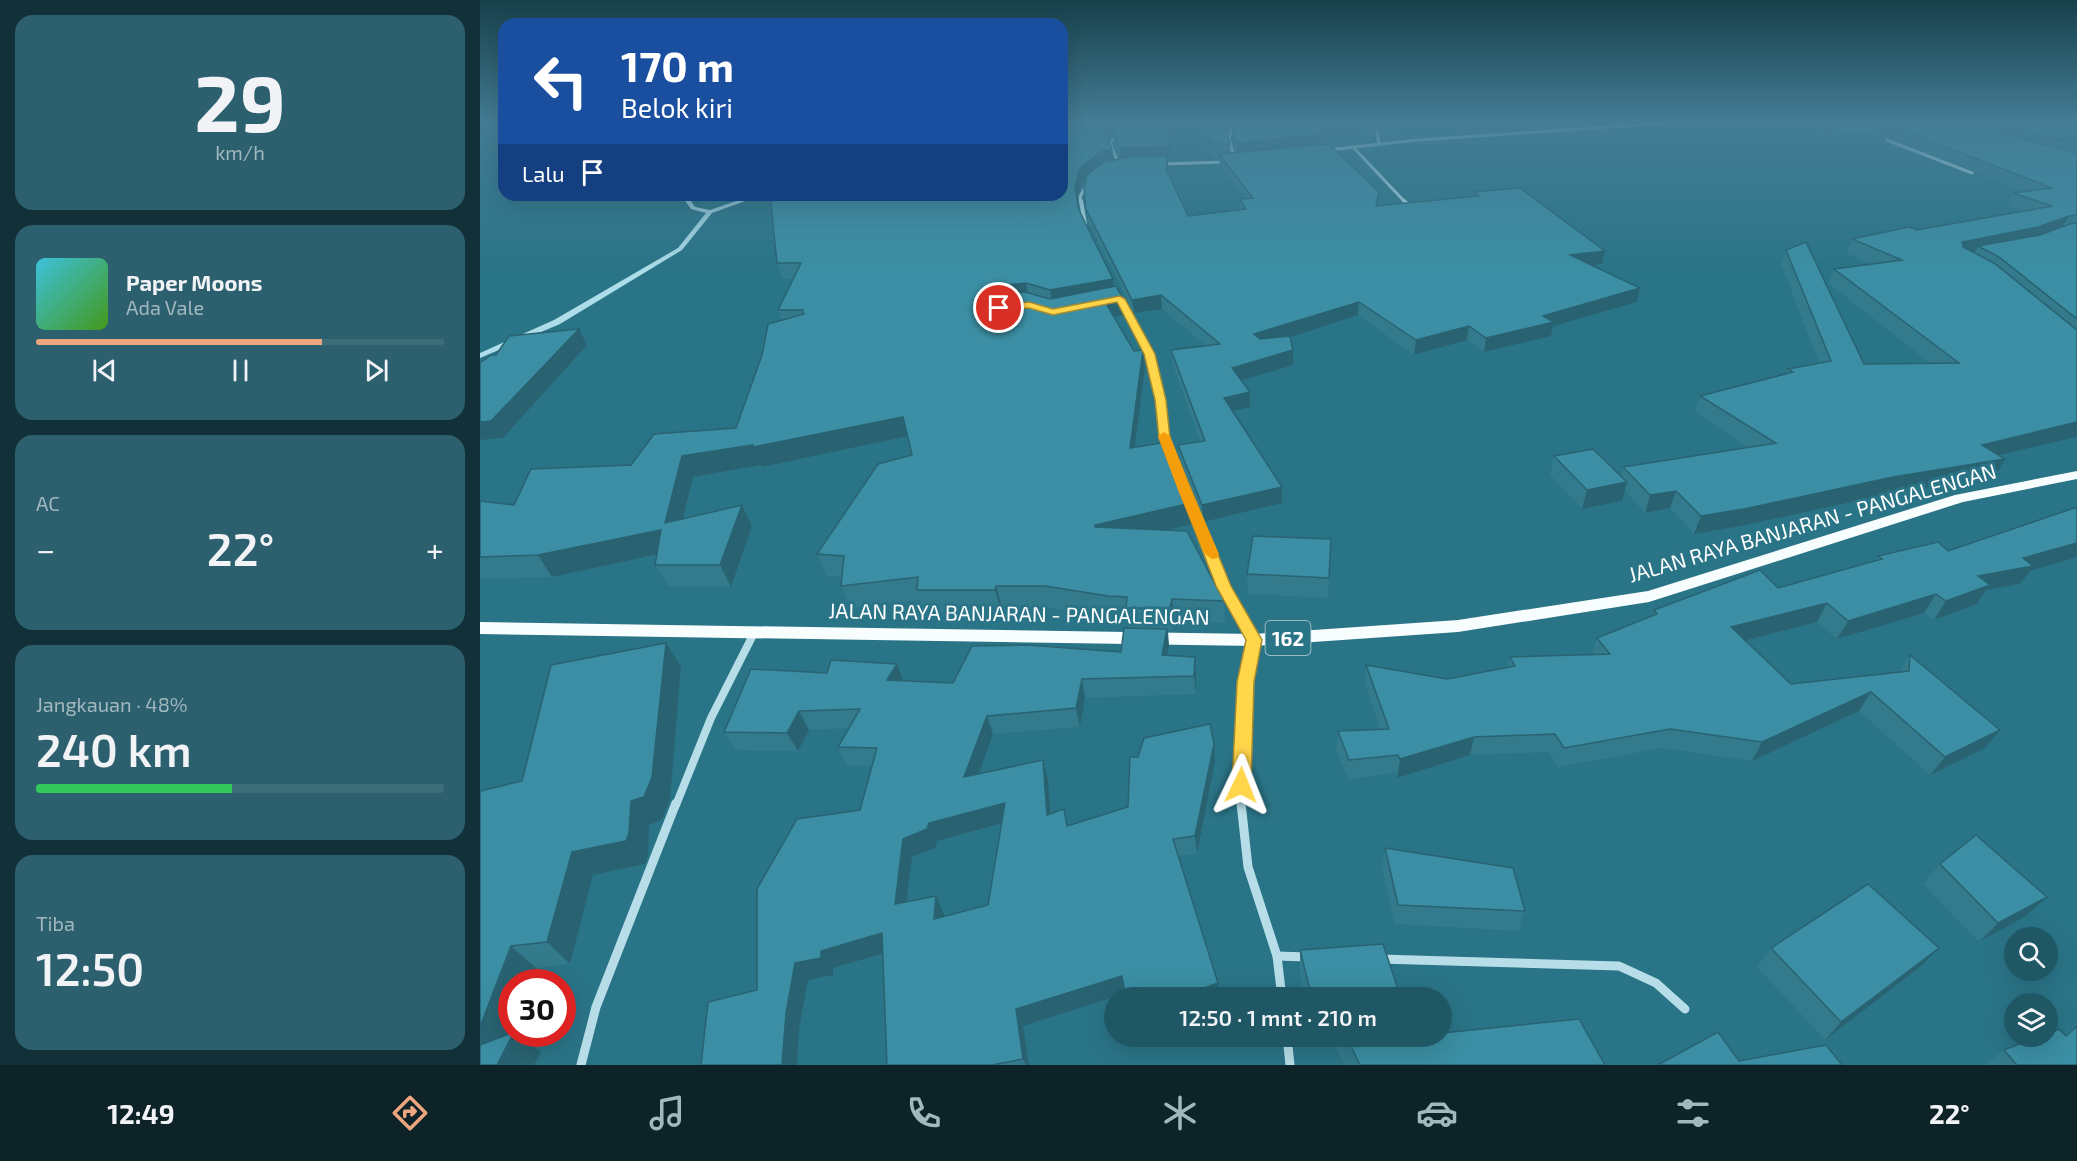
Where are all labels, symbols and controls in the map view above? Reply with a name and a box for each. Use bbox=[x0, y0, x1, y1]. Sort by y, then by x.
text: 170 m bbox=[621, 40, 734, 90]
icon: left bbox=[522, 42, 600, 120]
text: 29 bbox=[194, 54, 286, 148]
text: Belok kiri bbox=[621, 91, 733, 123]
text: km/h bbox=[215, 140, 265, 164]
icon: arrive bbox=[576, 156, 609, 189]
text: Lalu bbox=[522, 160, 564, 186]
text: Paper Moons bbox=[126, 269, 262, 295]
pin bbox=[973, 282, 1024, 333]
icon: arrive bbox=[982, 291, 1015, 324]
text: Ada Vale bbox=[126, 295, 204, 319]
icon: previous bbox=[88, 354, 121, 387]
icon: pause bbox=[224, 354, 257, 387]
icon: next bbox=[360, 354, 393, 387]
street label: JALAN RAYA BANJARAN - PANGALENGAN bbox=[1625, 457, 1999, 587]
text: AC bbox=[36, 491, 60, 515]
text: 22° bbox=[207, 521, 274, 575]
text: − bbox=[36, 529, 55, 569]
text: + bbox=[426, 529, 444, 569]
street label: JALAN RAYA BANJARAN - PANGALENGAN bbox=[828, 597, 1210, 629]
road number: 162 bbox=[1266, 621, 1310, 655]
text: Jangkauan · 48% bbox=[36, 692, 188, 716]
text: 240 km bbox=[36, 722, 192, 776]
position arrow bbox=[1209, 753, 1273, 817]
text: Tiba bbox=[36, 911, 75, 935]
map controls bbox=[2004, 927, 2058, 1047]
button: search bbox=[2004, 927, 2058, 981]
text: 12:50 bbox=[36, 941, 144, 995]
speed limit sign: 30 bbox=[498, 969, 576, 1047]
button: layers bbox=[2004, 993, 2058, 1047]
text: 12:50 · 1 mnt · 210 m bbox=[1179, 1004, 1377, 1030]
icon: directions bbox=[389, 1092, 431, 1134]
icon: music bbox=[646, 1092, 688, 1134]
icon: phone bbox=[903, 1092, 945, 1134]
icon: climate bbox=[1159, 1092, 1201, 1134]
icon: car bbox=[1416, 1092, 1458, 1134]
icon: filters bbox=[1672, 1092, 1714, 1134]
text: 12:49 bbox=[107, 1097, 175, 1129]
text: 22° bbox=[1929, 1097, 1970, 1129]

